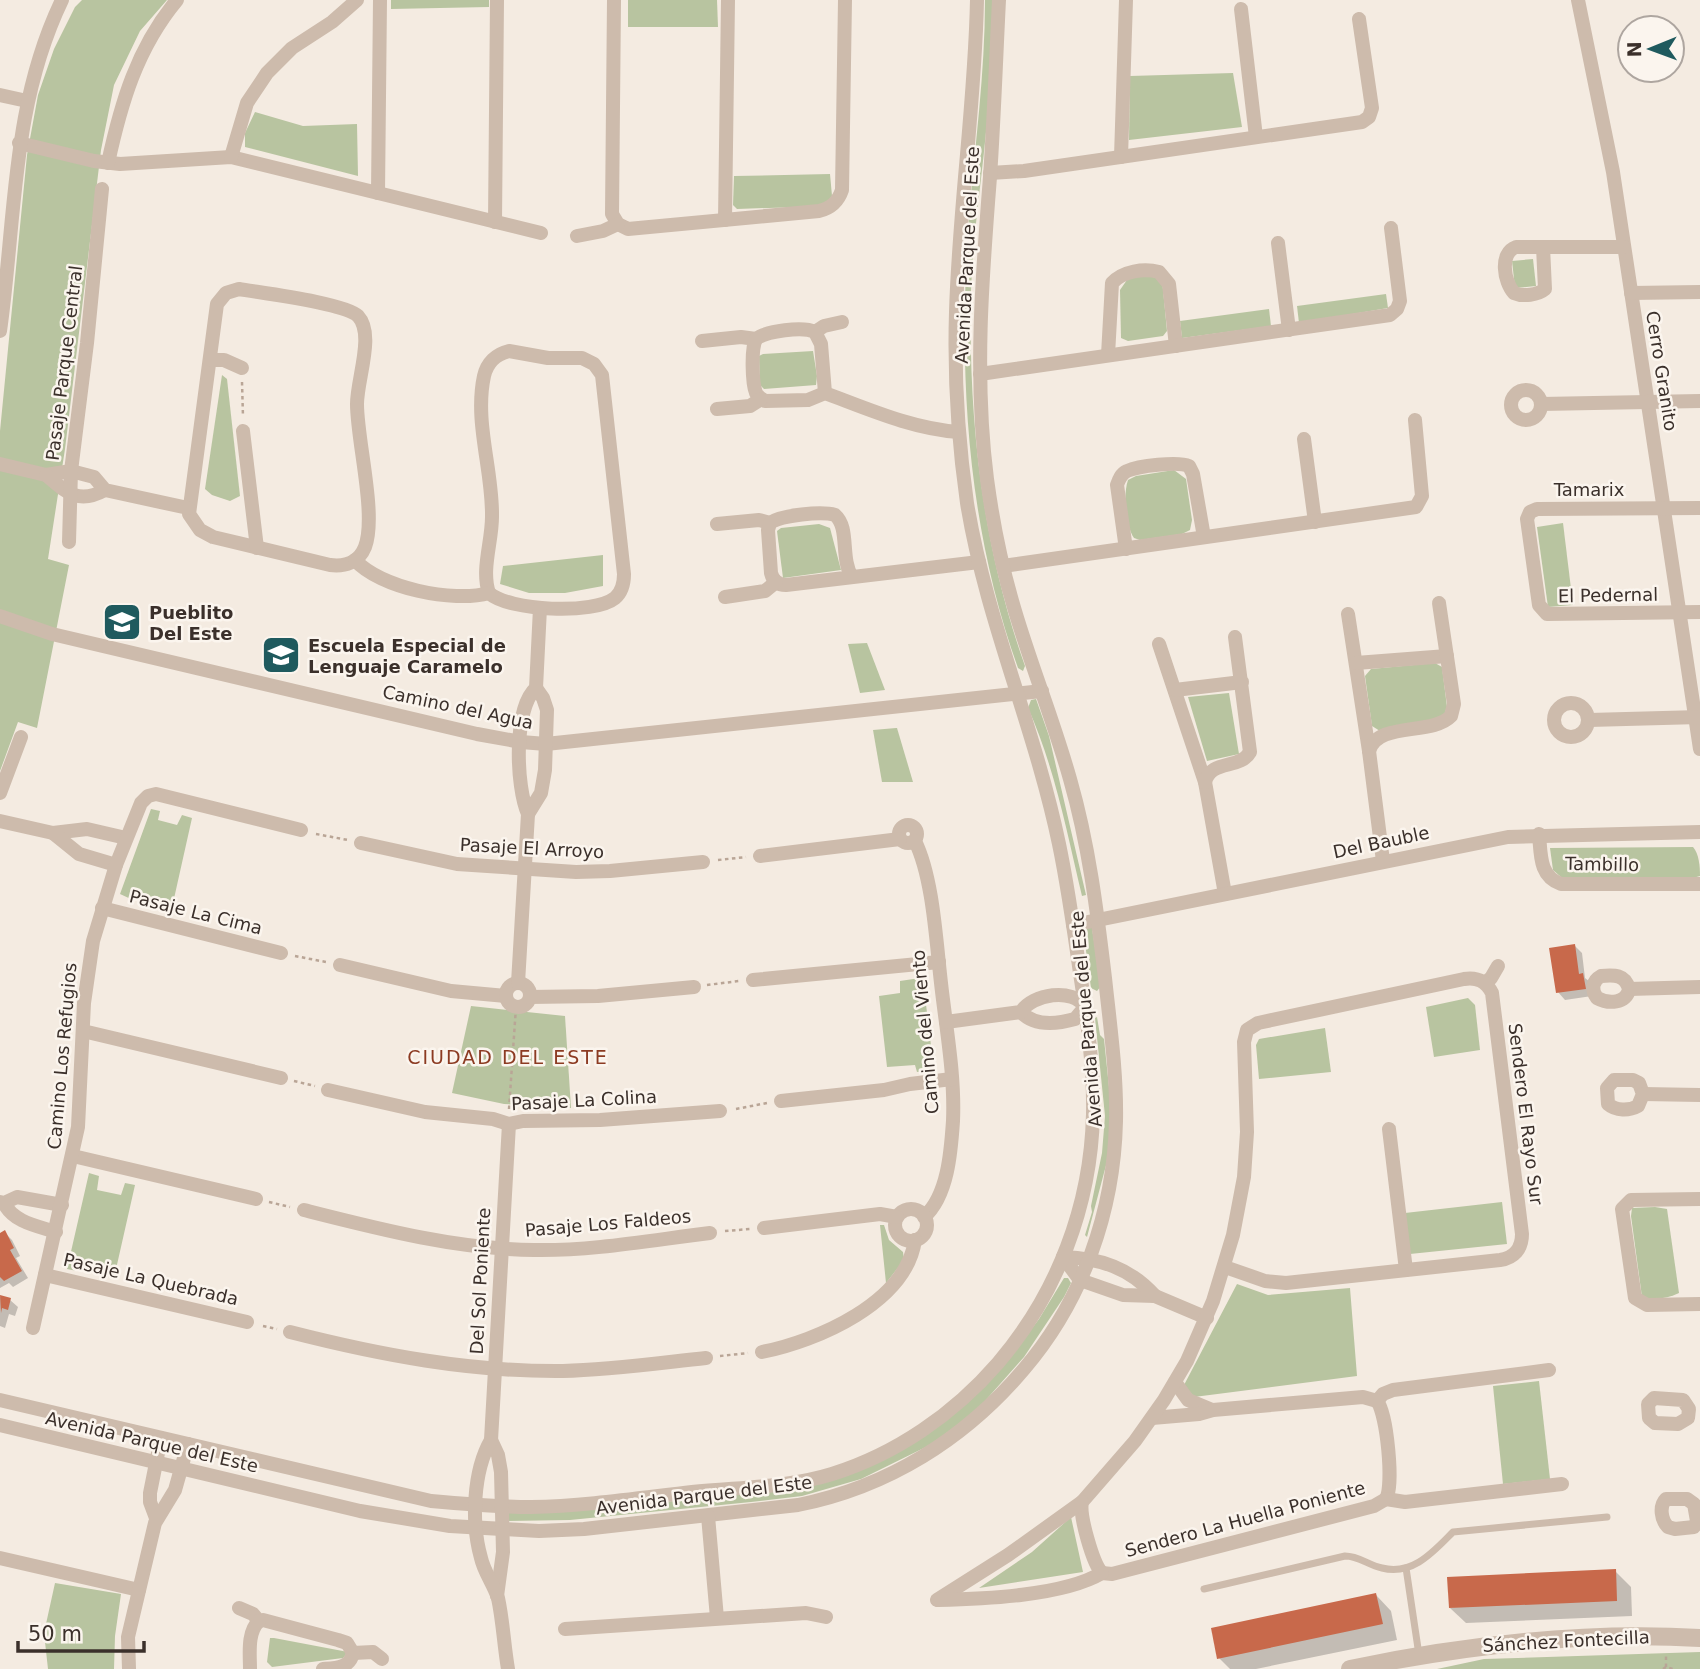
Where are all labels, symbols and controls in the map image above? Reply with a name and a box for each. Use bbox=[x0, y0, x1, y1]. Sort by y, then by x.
north arrow bbox=[1616, 14, 1686, 84]
text: N bbox=[1623, 41, 1645, 57]
street label: Avenida Parque del Este bbox=[951, 146, 983, 364]
street label: Pasaje Parque Central bbox=[42, 264, 86, 462]
street label: Cerro Granito bbox=[1642, 309, 1682, 433]
street label: Tamarix bbox=[1553, 479, 1625, 500]
street label: El Pedernal bbox=[1558, 584, 1658, 606]
school or university icon: Pueblito Del Este bbox=[101, 601, 143, 643]
place label: Pueblito Del Este bbox=[149, 602, 233, 644]
school or university icon: Escuela Especial de Lenguaje Caramelo bbox=[260, 634, 302, 676]
place label: Escuela Especial de Lenguaje Caramelo bbox=[308, 635, 506, 677]
street label: Camino del Agua bbox=[381, 681, 535, 733]
street label: Del Bauble bbox=[1331, 822, 1431, 862]
street label: Pasaje El Arroyo bbox=[459, 834, 605, 862]
street label: Tambillo bbox=[1564, 853, 1639, 875]
street label: Pasaje La Cima bbox=[127, 885, 265, 939]
street label: Avenida Parque del Este bbox=[1066, 910, 1106, 1128]
street label: Camino del Viento bbox=[907, 949, 943, 1115]
street label: Camino Los Refugios bbox=[43, 962, 81, 1150]
street label: Sendero El Rayo Sur bbox=[1504, 1022, 1548, 1207]
district label: CIUDAD DEL ESTE bbox=[407, 1046, 609, 1068]
street label: Pasaje La Colina bbox=[511, 1086, 657, 1114]
street label: Pasaje Los Faldeos bbox=[524, 1205, 692, 1241]
street label: Del Sol Poniente bbox=[466, 1207, 494, 1355]
street label: Pasaje La Quebrada bbox=[61, 1249, 241, 1309]
street label: Avenida Parque del Este bbox=[44, 1407, 260, 1477]
street label: Avenida Parque del Este bbox=[595, 1471, 813, 1519]
street label: Sendero La Huella Poniente bbox=[1123, 1477, 1367, 1561]
scale bar bbox=[18, 1610, 144, 1654]
text: 50 m bbox=[28, 1622, 82, 1646]
street label: Sánchez Fontecilla bbox=[1482, 1626, 1650, 1656]

